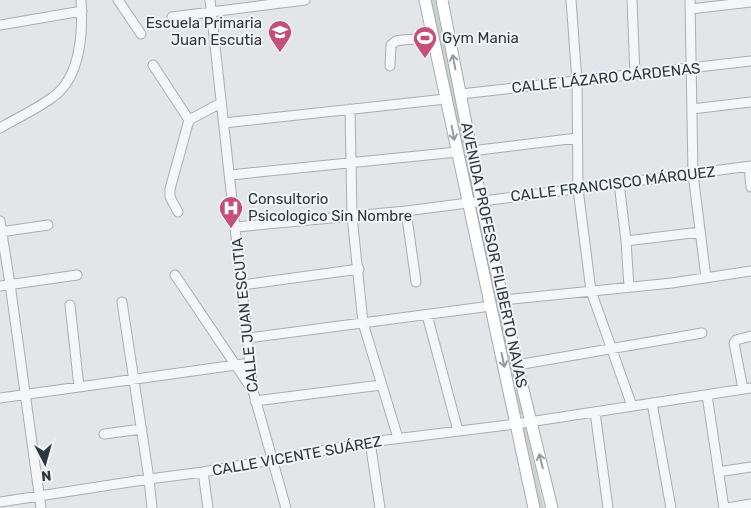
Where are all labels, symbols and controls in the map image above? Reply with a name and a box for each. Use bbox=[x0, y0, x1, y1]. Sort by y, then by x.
place label: Escuela Primaria Juan Escutia bbox=[146, 14, 262, 49]
school or university icon: Escuela Primaria Juan Escutia bbox=[267, 19, 293, 53]
sports icon: Gym Mania bbox=[412, 25, 438, 59]
place label: Gym Mania bbox=[442, 29, 519, 47]
one-way arrow bbox=[449, 55, 459, 71]
street label: CALLE LÁZARO CÁRDENAS bbox=[511, 59, 701, 97]
street label: AVENIDA PROFESOR FILIBERTO NAVAS bbox=[457, 120, 531, 390]
one-way arrow bbox=[449, 125, 459, 141]
street label: CALLE FRANCISCO MÁRQUEZ bbox=[509, 162, 717, 206]
place label: Consultorio Psicologico Sin Nombre bbox=[248, 190, 412, 225]
hospital icon: Consultorio Psicologico Sin Nombre bbox=[218, 195, 244, 229]
street label: CALLE JUAN ESCUTIA bbox=[228, 237, 262, 393]
one-way arrow bbox=[498, 352, 508, 368]
street label: CALLE VICENTE SUÁREZ bbox=[211, 432, 383, 480]
north arrow bbox=[20, 438, 70, 488]
one-way arrow bbox=[536, 453, 545, 469]
text: N bbox=[40, 466, 52, 484]

